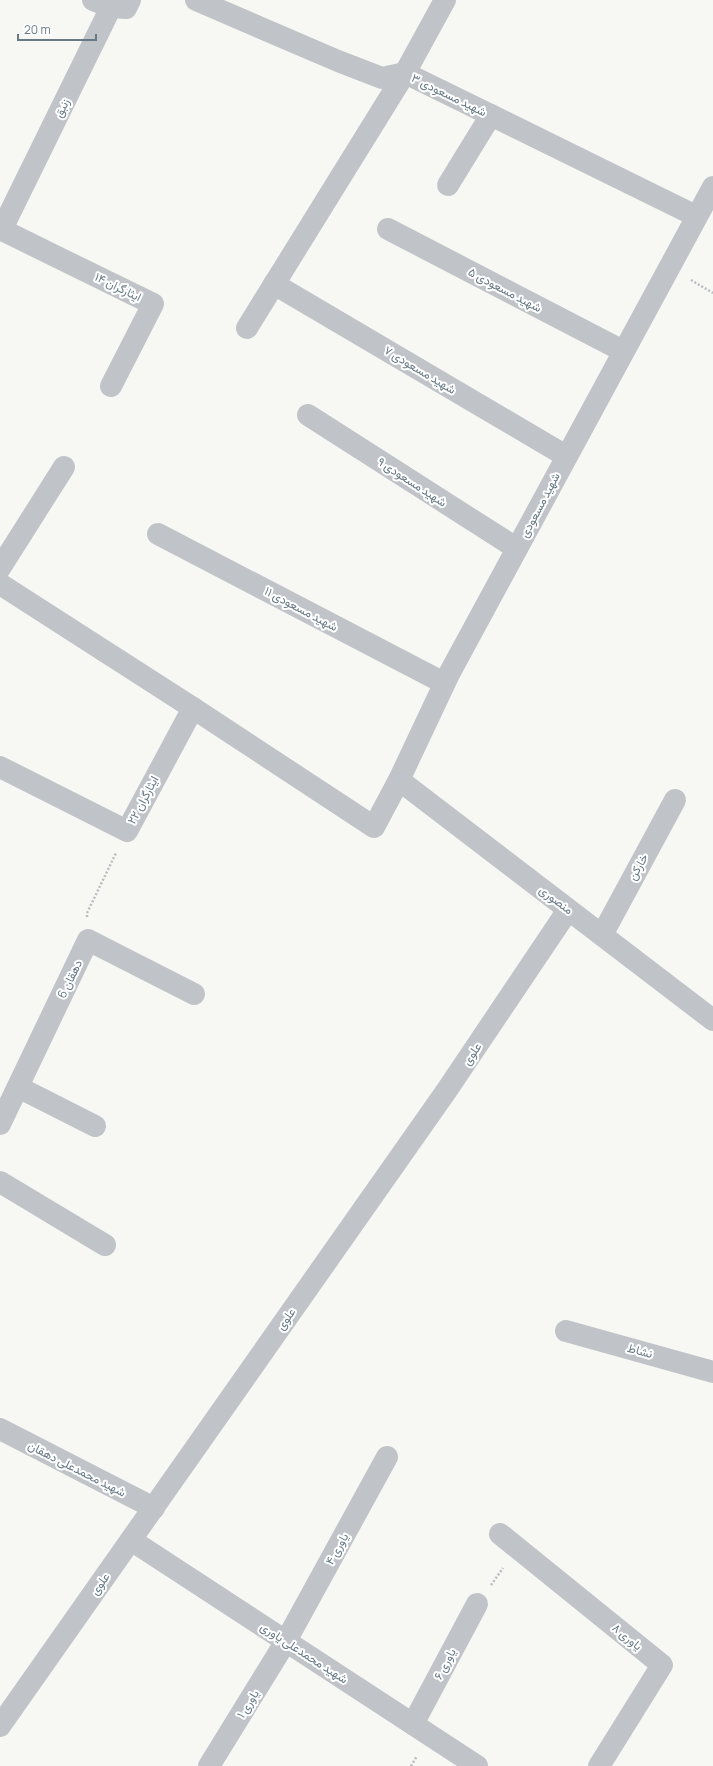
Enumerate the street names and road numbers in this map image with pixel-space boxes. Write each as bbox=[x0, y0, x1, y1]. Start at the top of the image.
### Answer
street label: شهید مسعودی ۳ bbox=[409, 69, 490, 120]
street label: زنبق bbox=[50, 95, 73, 120]
street label: شهید مسعودی ۵ bbox=[465, 263, 545, 316]
street label: ایثارگران ۱۴ bbox=[92, 268, 144, 305]
street label: شهید مسعودی ۷ bbox=[381, 341, 459, 398]
street label: شهید مسعودی ۹ bbox=[374, 453, 450, 510]
street label: شهید مسعودی bbox=[515, 469, 564, 540]
street label: شهید مسعودی ۱۱ bbox=[262, 582, 341, 635]
street label: ایثارگران ۲۲ bbox=[123, 773, 162, 827]
street label: خارکن bbox=[623, 850, 652, 883]
street label: منصوری bbox=[536, 881, 577, 918]
street label: دهقان 6 bbox=[53, 956, 86, 1001]
street label: علوی bbox=[458, 1039, 485, 1068]
street label: علوی bbox=[272, 1304, 299, 1333]
street label: نشاط bbox=[626, 1339, 655, 1362]
street label: شهید محمدعلی دهقان bbox=[25, 1436, 129, 1501]
street label: یاوری ۴ bbox=[321, 1530, 352, 1568]
street label: علوی bbox=[86, 1569, 113, 1598]
street label: شهید محمدعلی یاوری bbox=[257, 1618, 351, 1687]
street label: یاوری ۸ bbox=[609, 1619, 646, 1654]
street label: یاوری ۶ bbox=[429, 1645, 460, 1682]
street label: یاوری ۱ bbox=[232, 1686, 263, 1721]

